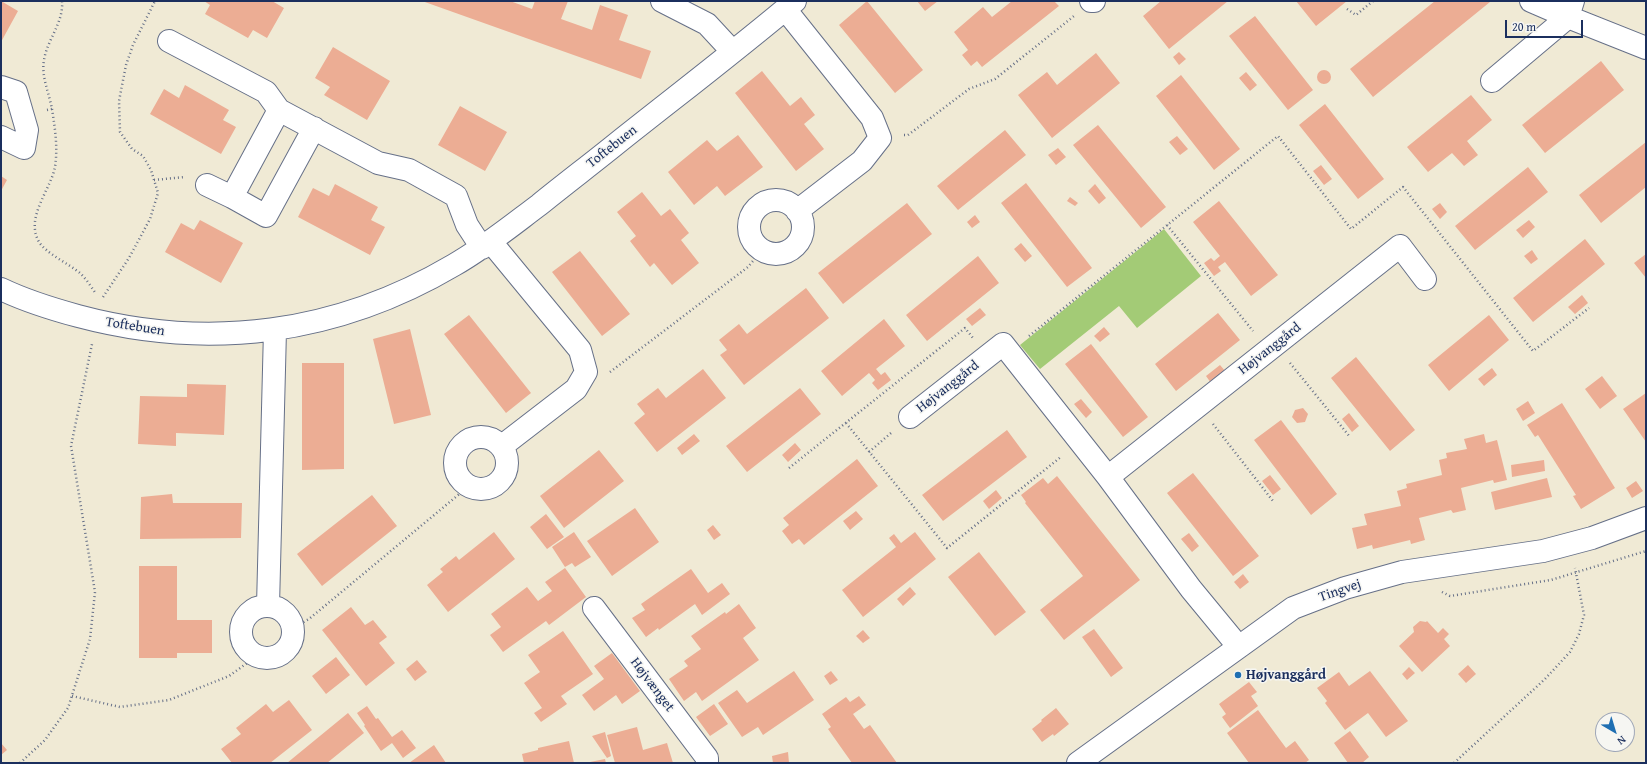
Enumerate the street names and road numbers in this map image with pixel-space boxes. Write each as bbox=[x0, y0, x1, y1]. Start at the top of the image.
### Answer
street label: Toftebuen bbox=[583, 122, 641, 172]
street label: Toftebuen bbox=[104, 314, 166, 340]
street label: Højvanggård bbox=[1235, 319, 1305, 379]
street label: Højvanggård bbox=[913, 357, 983, 417]
street label: Tingvej bbox=[1317, 576, 1363, 606]
street label: Højvænget bbox=[626, 655, 678, 715]

